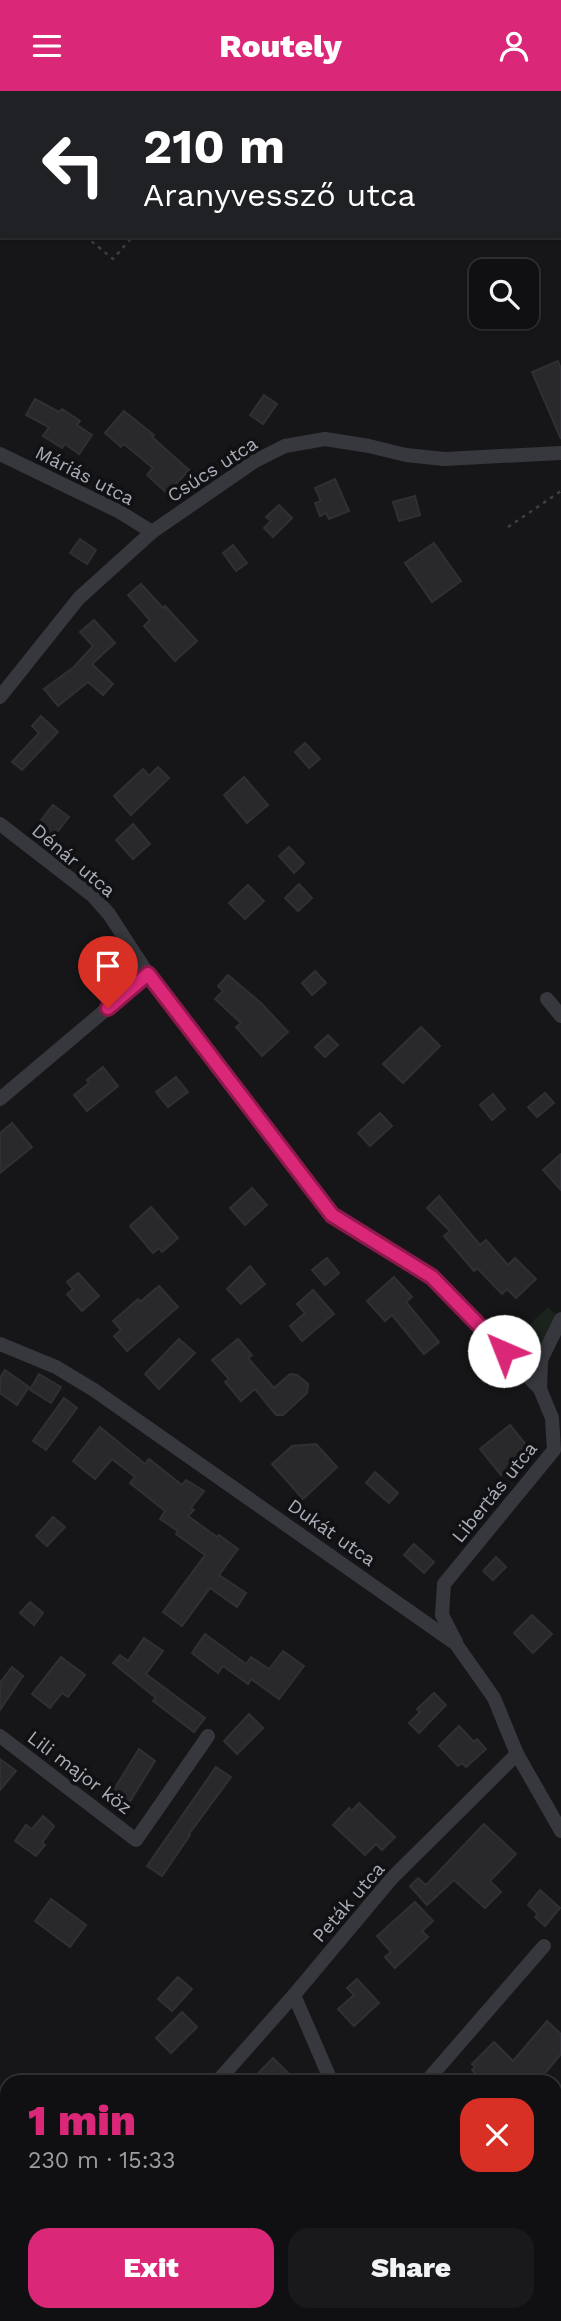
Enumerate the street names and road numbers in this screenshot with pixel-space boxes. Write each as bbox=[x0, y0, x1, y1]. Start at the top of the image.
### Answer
street label: Csúcs utca bbox=[163, 432, 262, 507]
street label: Máriás utca bbox=[31, 441, 138, 510]
street label: Dénár utca bbox=[27, 819, 120, 902]
street label: Libertás utca bbox=[447, 1437, 542, 1547]
street label: Dukát utca bbox=[283, 1494, 380, 1571]
street label: Lili major köz bbox=[23, 1726, 136, 1819]
street label: Peták utca bbox=[307, 1857, 390, 1947]

